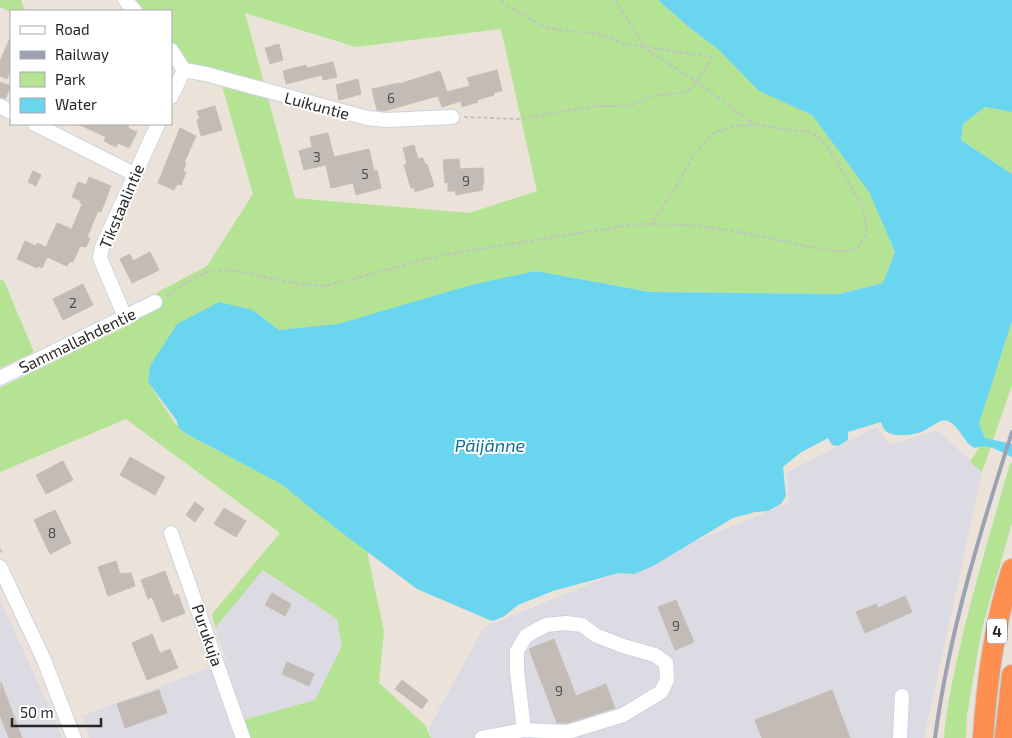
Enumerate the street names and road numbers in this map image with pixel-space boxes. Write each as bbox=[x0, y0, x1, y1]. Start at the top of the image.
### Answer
street label: Luikuntie bbox=[282, 87, 352, 123]
street label: Tikstaalintie bbox=[95, 161, 147, 251]
street label: Sammallahdentie bbox=[15, 303, 139, 377]
street label: Purukuja bbox=[188, 602, 227, 669]
road number: 4 bbox=[987, 618, 1007, 644]

